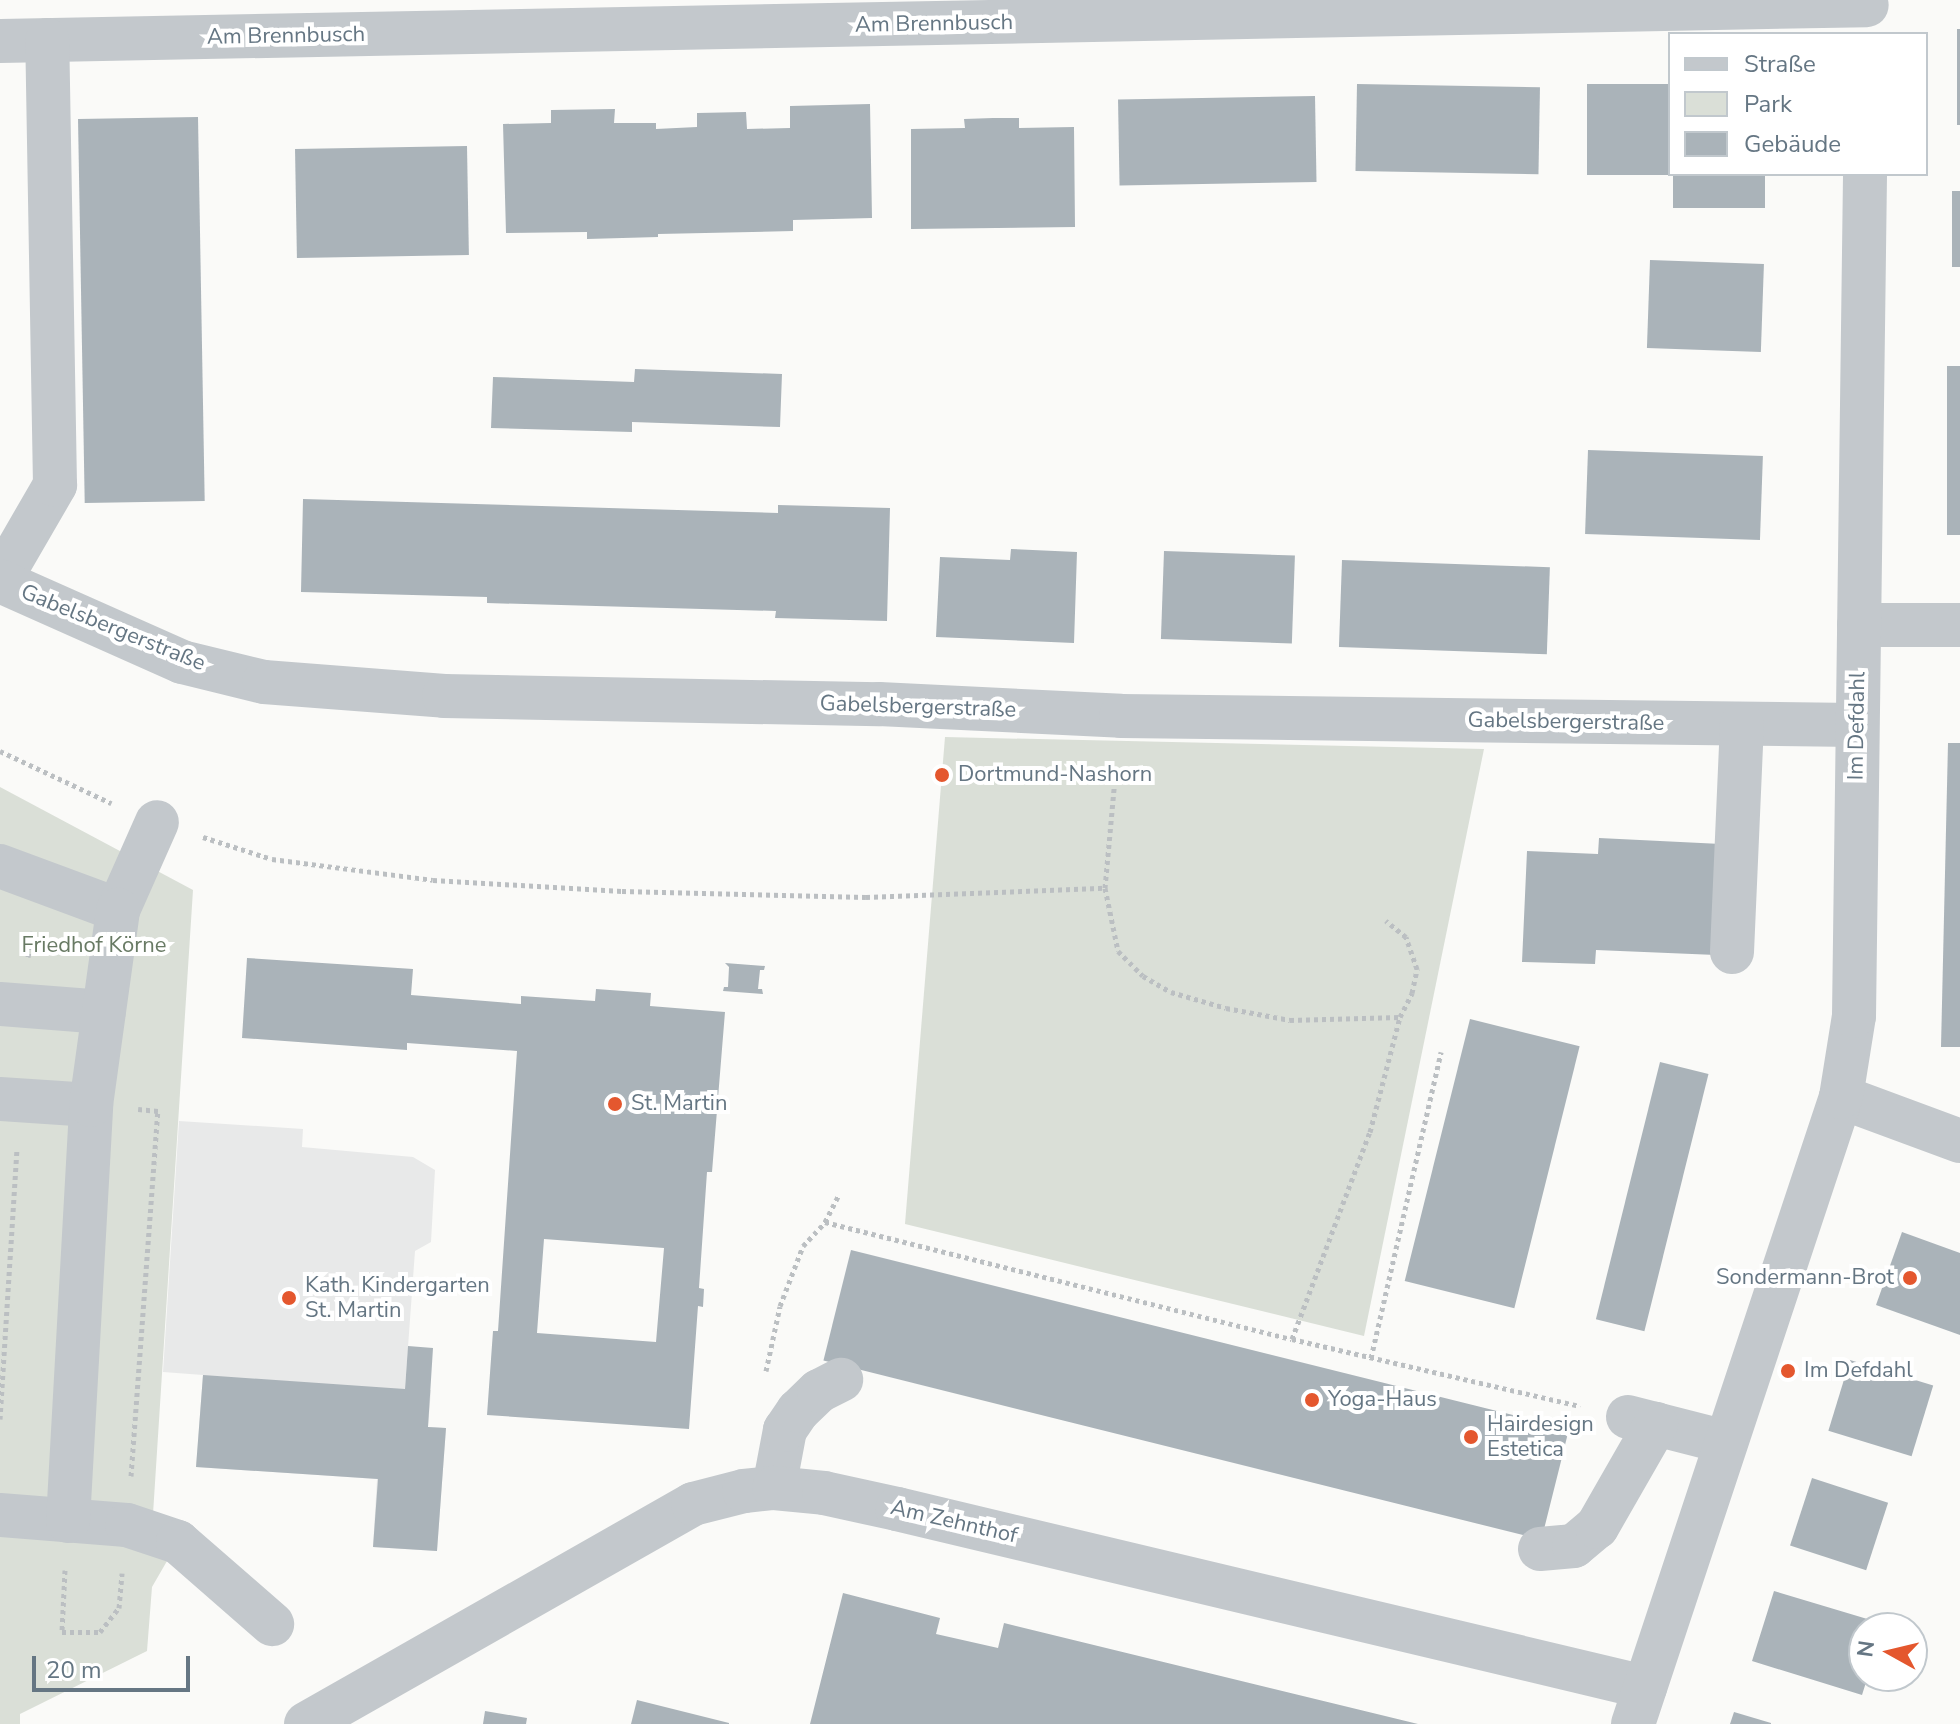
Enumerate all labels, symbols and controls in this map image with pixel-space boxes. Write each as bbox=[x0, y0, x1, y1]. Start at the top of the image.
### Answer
street label: Am Brennbusch bbox=[855, 9, 1013, 39]
street label: Am Brennbusch bbox=[207, 21, 365, 51]
legend bbox=[1668, 32, 1928, 176]
text: Straße bbox=[1744, 48, 1816, 80]
text: Park bbox=[1744, 88, 1792, 120]
text: Gebäude bbox=[1744, 128, 1841, 160]
street label: Gabelsbergerstraße bbox=[17, 579, 209, 677]
street label: Im Defdahl bbox=[1843, 671, 1871, 781]
street label: Gabelsbergerstraße bbox=[819, 690, 1017, 724]
street label: Gabelsbergerstraße bbox=[1467, 707, 1665, 737]
place label: Dortmund-Nashorn bbox=[958, 762, 1152, 788]
marker: Dortmund-Nashorn bbox=[933, 766, 951, 784]
park label: Friedhof Körne bbox=[22, 933, 166, 959]
place label: St. Martin bbox=[631, 1091, 727, 1117]
marker: St. Martin bbox=[606, 1095, 624, 1113]
place label: Sondermann-Brot bbox=[1716, 1265, 1894, 1291]
marker: Sondermann-Brot bbox=[1901, 1269, 1919, 1287]
place label: Kath. Kindergarten St. Martin bbox=[305, 1272, 490, 1324]
marker: Kath. Kindergarten St. Martin bbox=[280, 1289, 298, 1307]
place label: Im Defdahl bbox=[1804, 1358, 1913, 1384]
marker: Im Defdahl bbox=[1779, 1362, 1797, 1380]
place label: Yoga-Haus bbox=[1328, 1387, 1437, 1413]
marker: Yoga-Haus bbox=[1303, 1391, 1321, 1409]
place label: Hairdesign Estetica bbox=[1487, 1411, 1594, 1462]
marker: Hairdesign Estetica bbox=[1462, 1428, 1480, 1446]
street label: Am Zehnthof bbox=[888, 1495, 1020, 1549]
north arrow bbox=[1848, 1612, 1928, 1692]
text: N bbox=[1850, 1639, 1882, 1659]
scale bar bbox=[36, 1640, 194, 1690]
text: 20 m bbox=[46, 1654, 102, 1686]

